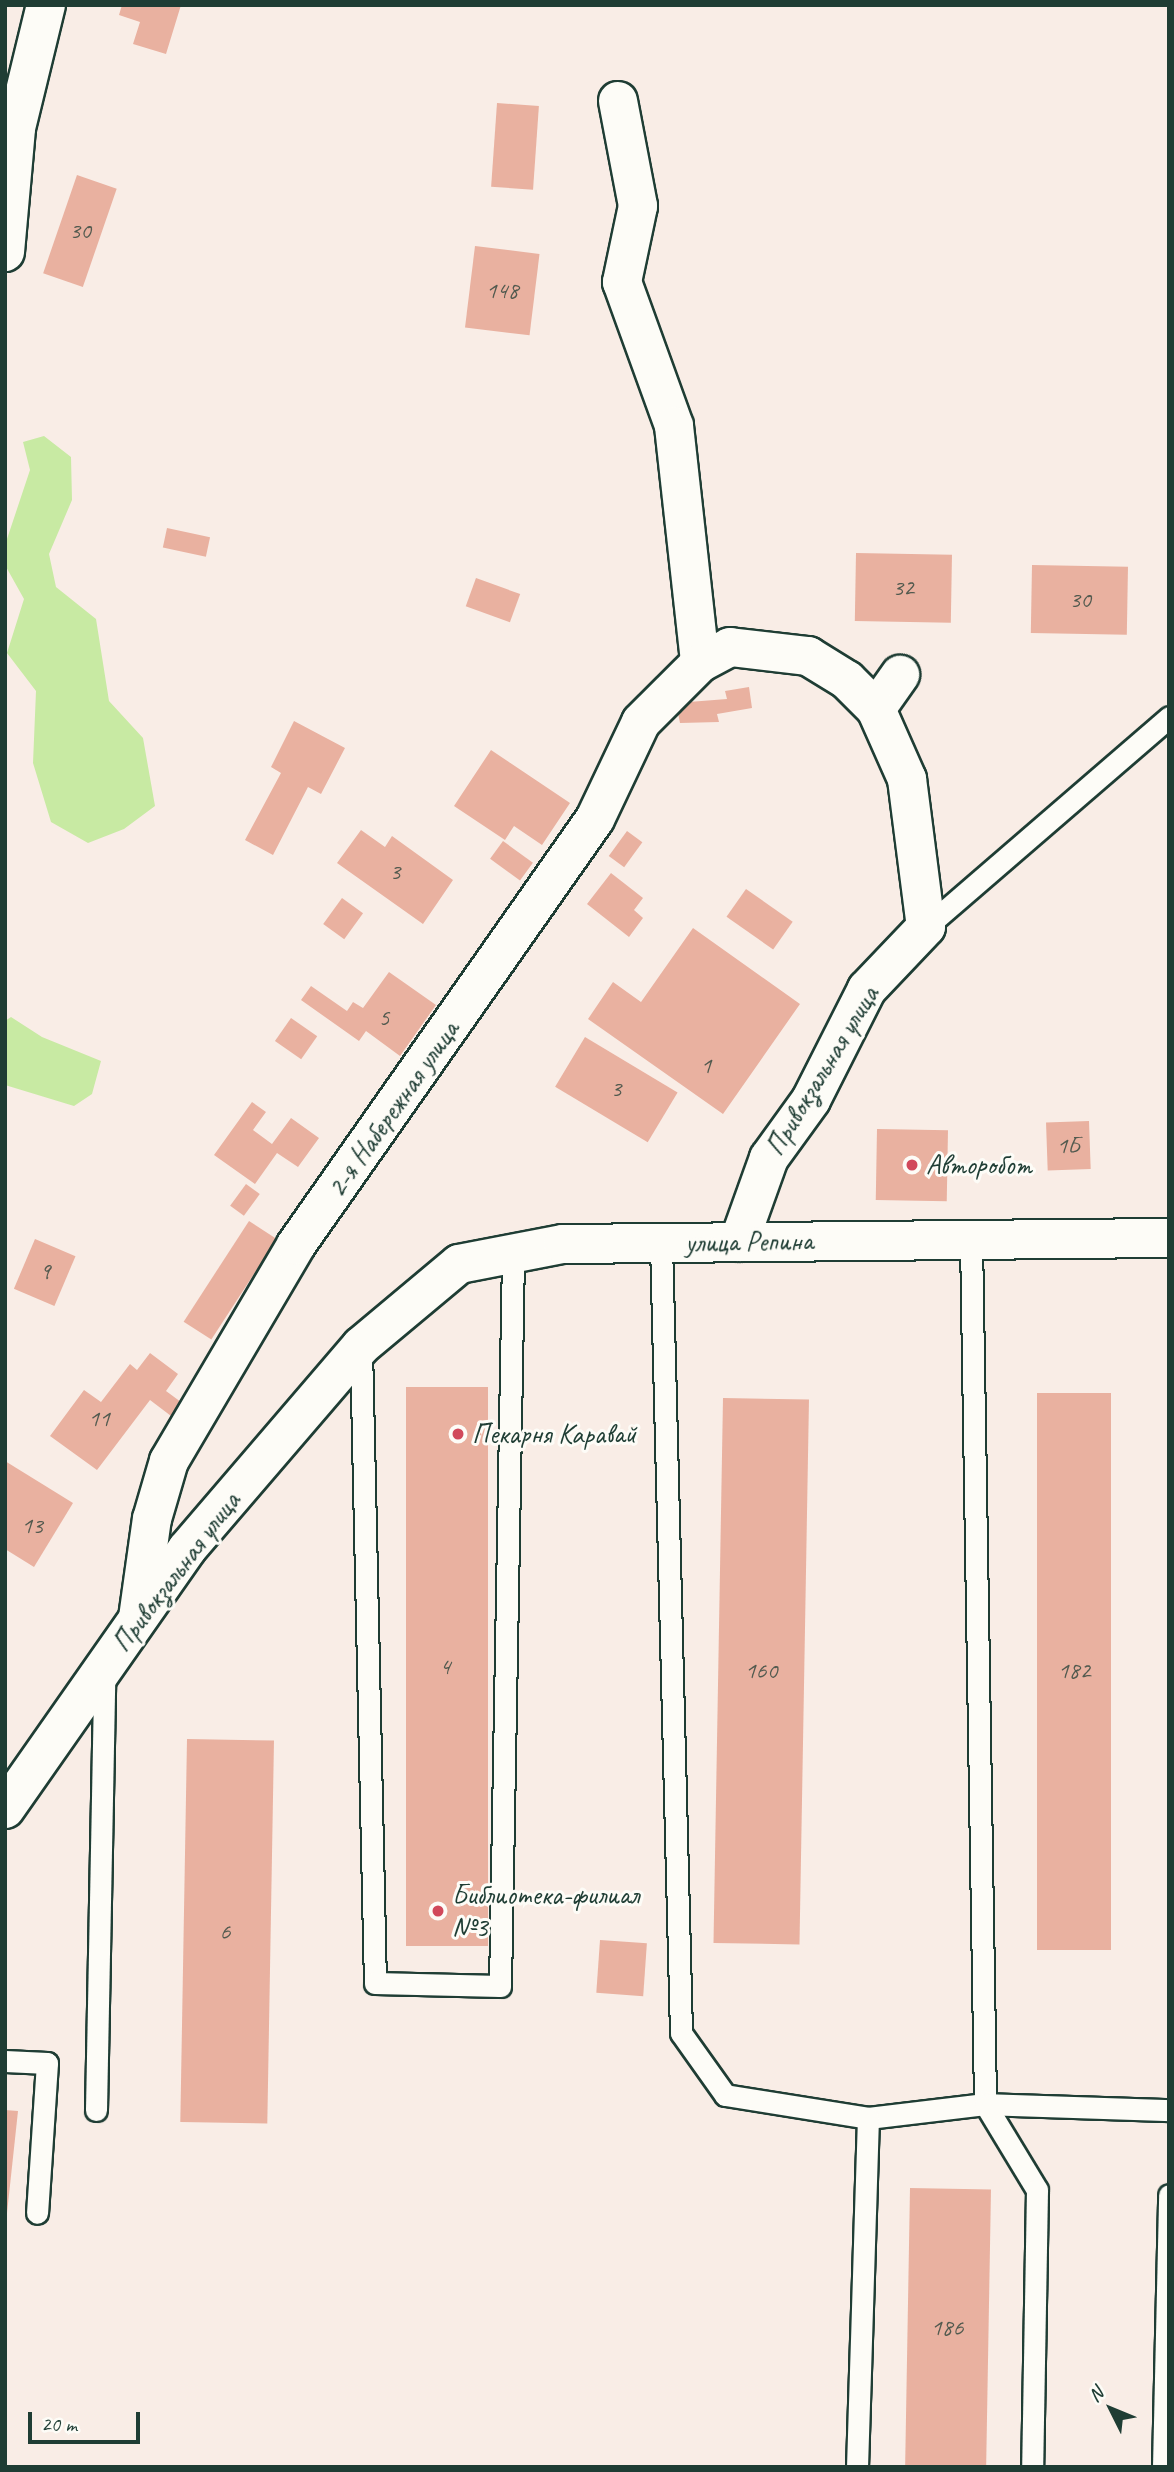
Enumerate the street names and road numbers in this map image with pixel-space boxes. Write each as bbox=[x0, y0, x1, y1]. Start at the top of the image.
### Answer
street label: Привокзальная улица bbox=[757, 979, 887, 1163]
street label: 2-я Набережная улица bbox=[319, 1013, 467, 1205]
street label: улица Репина bbox=[685, 1224, 813, 1260]
street label: Привокзальная улица bbox=[104, 1484, 248, 1660]

